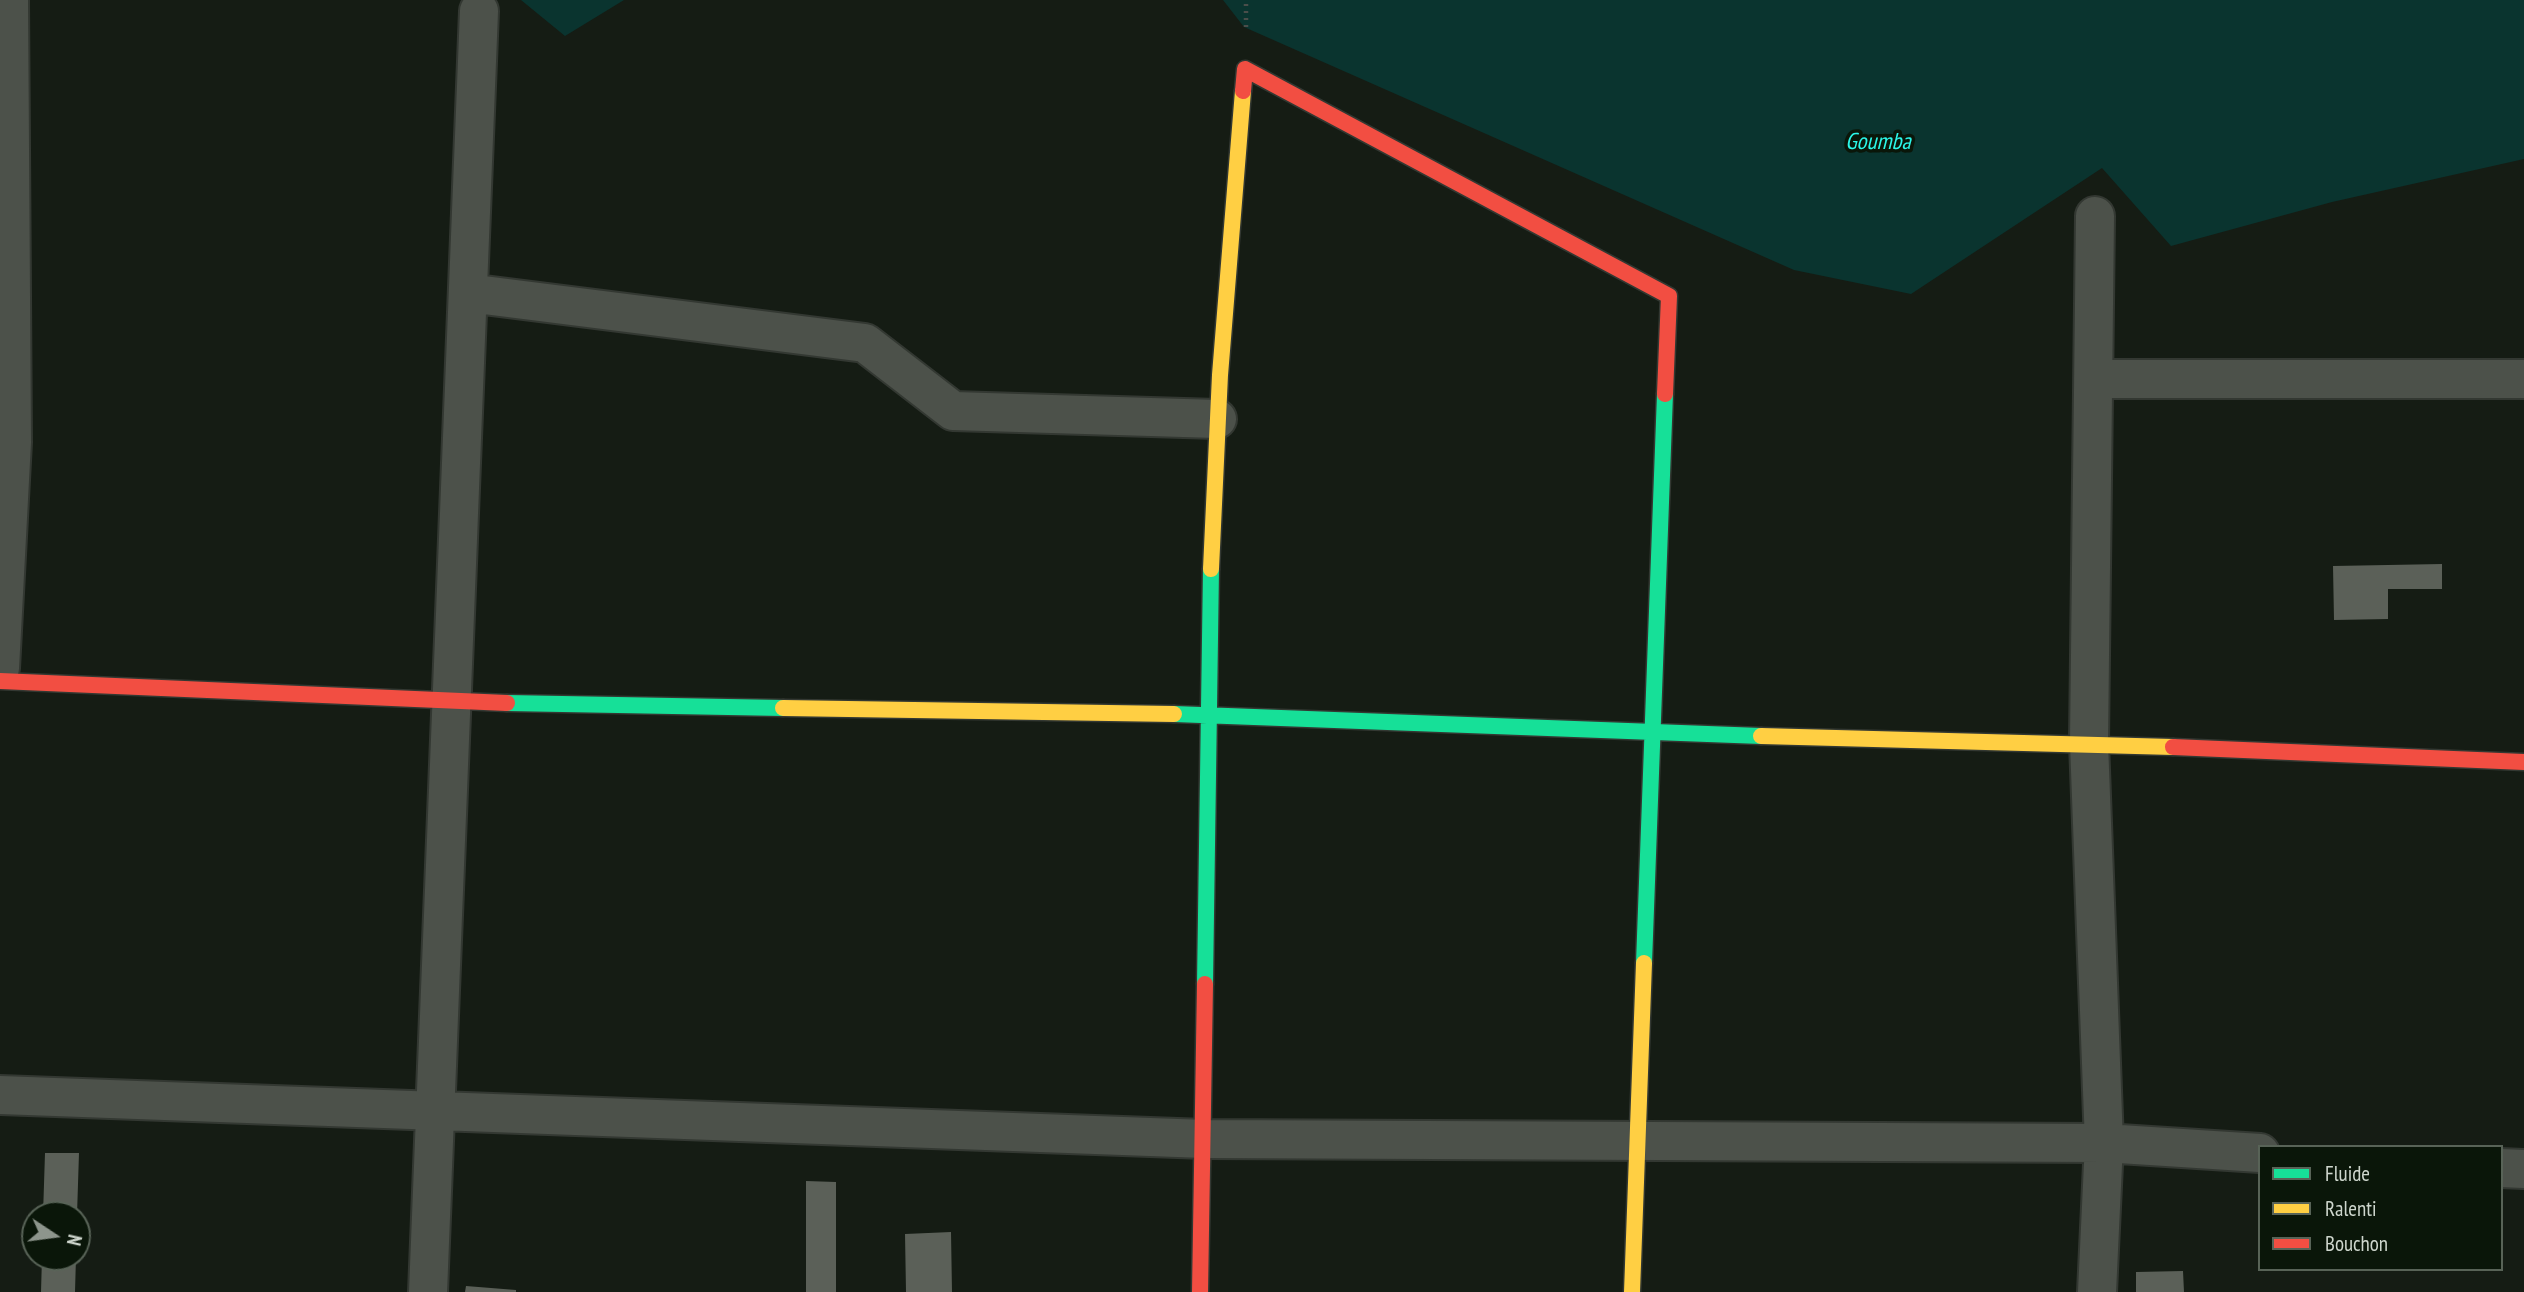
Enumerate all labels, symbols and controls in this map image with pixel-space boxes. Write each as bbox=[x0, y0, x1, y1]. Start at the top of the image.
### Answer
water label: Goumba bbox=[1845, 128, 1911, 156]
legend bbox=[2258, 1145, 2503, 1271]
text: Fluide bbox=[2325, 1160, 2370, 1187]
text: Ralenti bbox=[2325, 1195, 2377, 1222]
north arrow bbox=[21, 1201, 91, 1271]
text: Bouchon bbox=[2325, 1230, 2388, 1257]
text: N bbox=[62, 1233, 87, 1248]

